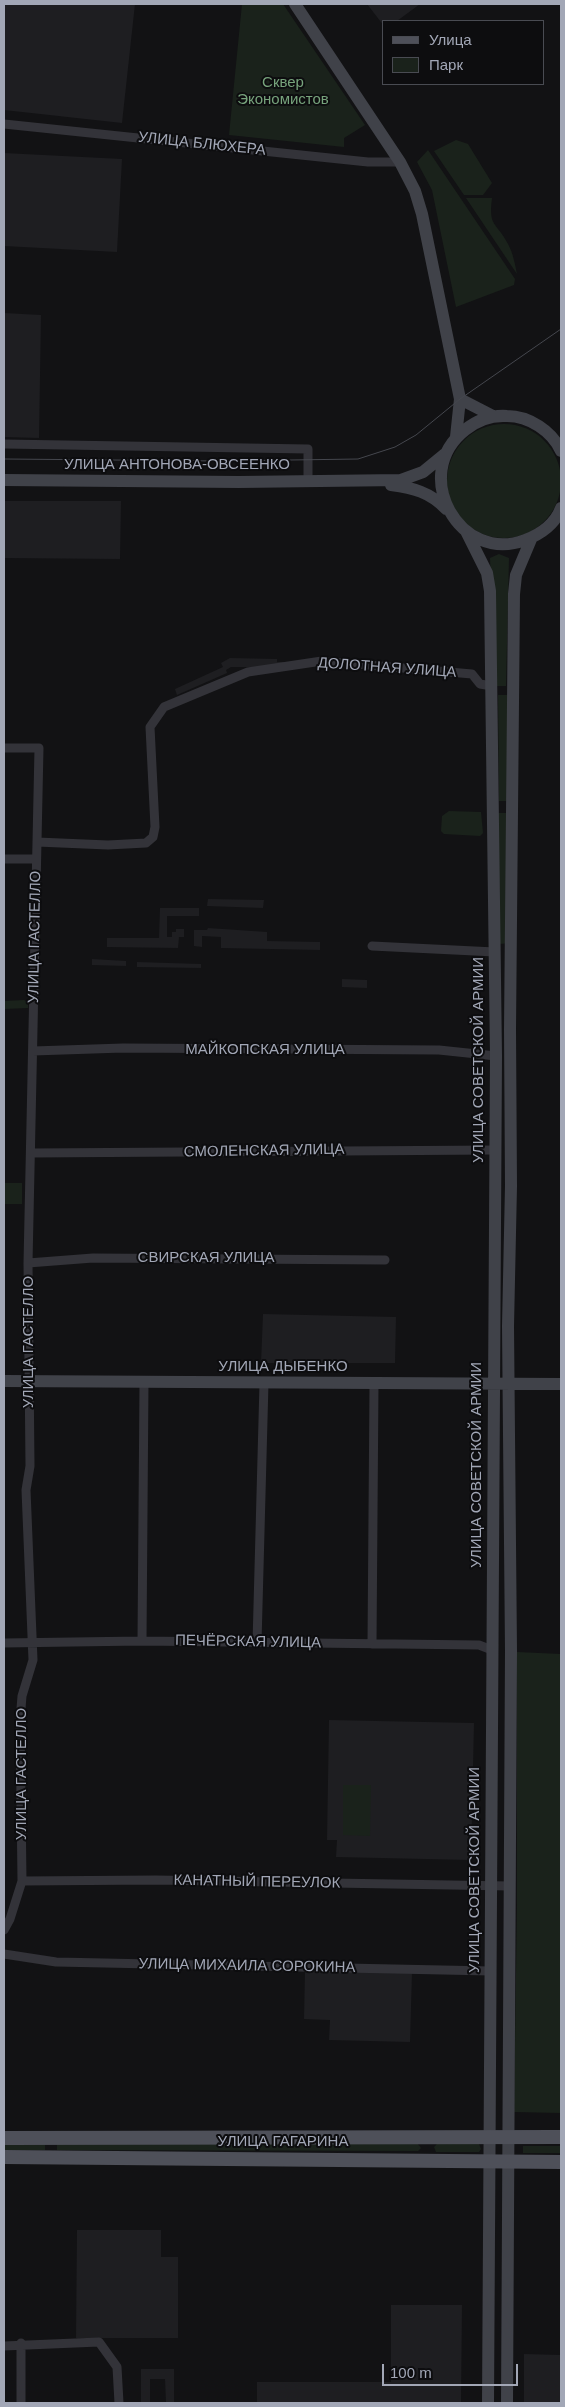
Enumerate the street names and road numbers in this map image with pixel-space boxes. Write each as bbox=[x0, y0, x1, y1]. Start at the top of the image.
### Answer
street label: УЛИЦА БЛЮХЕРА bbox=[137, 128, 267, 160]
street label: УЛИЦА АНТОНОВА-ОВСЕЕНКО bbox=[64, 456, 290, 474]
street label: ДОЛОТНАЯ УЛИЦА bbox=[317, 654, 457, 682]
street label: УЛИЦА ГАСТЕЛЛО bbox=[25, 871, 45, 1003]
street label: УЛИЦА СОВЕТСКОЙ АРМИИ bbox=[470, 957, 488, 1163]
street label: МАЙКОПСКАЯ УЛИЦА bbox=[185, 1041, 345, 1059]
street label: СМОЛЕНСКАЯ УЛИЦА bbox=[184, 1141, 344, 1161]
street label: СВИРСКАЯ УЛИЦА bbox=[138, 1249, 274, 1267]
street label: УЛИЦА ГАСТЕЛЛО bbox=[20, 1276, 38, 1408]
street label: УЛИЦА ДЫБЕНКО bbox=[218, 1358, 348, 1376]
street label: УЛИЦА СОВЕТСКОЙ АРМИИ bbox=[468, 1362, 486, 1568]
street label: ПЕЧЁРСКАЯ УЛИЦА bbox=[175, 1632, 321, 1652]
street label: УЛИЦА ГАСТЕЛЛО bbox=[13, 1708, 31, 1840]
street label: УЛИЦА СОВЕТСКОЙ АРМИИ bbox=[466, 1767, 484, 1973]
street label: КАНАТНЫЙ ПЕРЕУЛОК bbox=[174, 1872, 340, 1892]
street label: УЛИЦА МИХАИЛА СОРОКИНА bbox=[138, 1955, 356, 1977]
street label: УЛИЦА ГАГАРИНА bbox=[218, 2133, 348, 2151]

